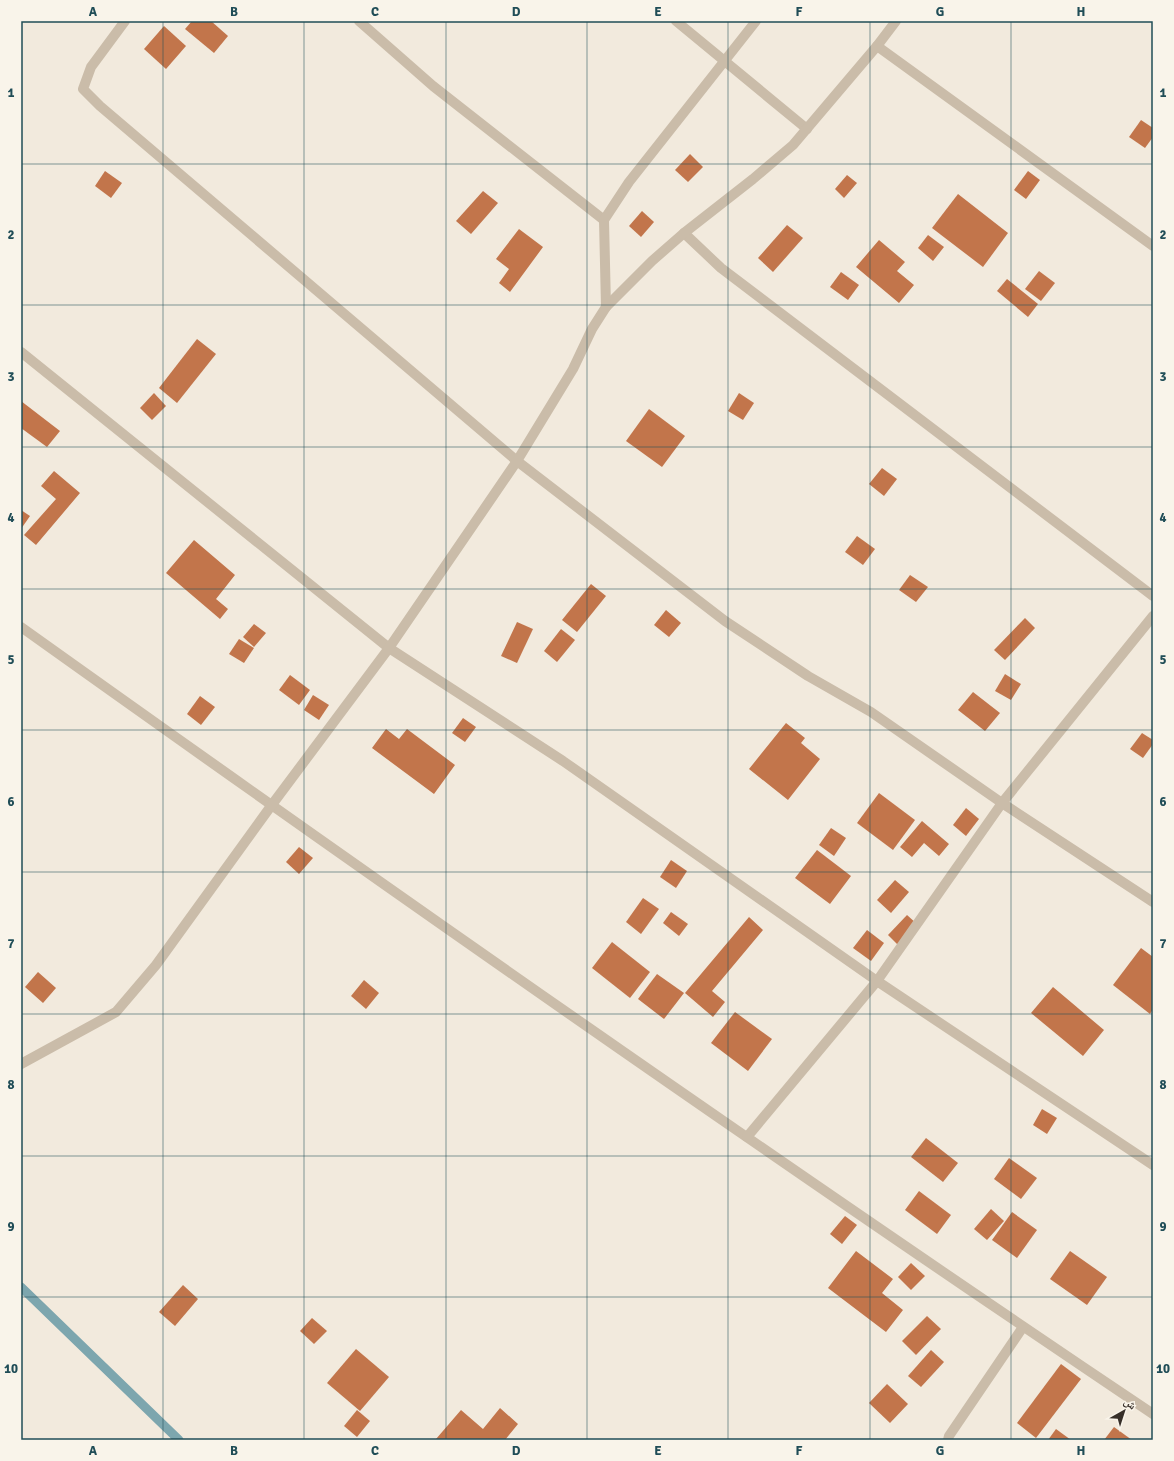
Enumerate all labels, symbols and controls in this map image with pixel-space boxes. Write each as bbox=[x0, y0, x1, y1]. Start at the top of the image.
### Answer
text: A bbox=[89, 4, 98, 20]
text: B bbox=[230, 4, 238, 20]
text: C bbox=[371, 4, 379, 20]
text: D bbox=[512, 4, 521, 20]
text: E bbox=[654, 4, 662, 20]
text: F bbox=[796, 4, 803, 20]
text: G bbox=[936, 4, 944, 20]
text: H bbox=[1077, 4, 1085, 20]
text: 1 bbox=[7, 85, 15, 101]
text: 1 bbox=[1159, 85, 1167, 101]
text: 2 bbox=[7, 227, 15, 243]
text: 2 bbox=[1159, 227, 1167, 243]
text: 3 bbox=[7, 369, 15, 385]
text: 3 bbox=[1159, 369, 1167, 385]
text: 4 bbox=[7, 510, 15, 526]
text: 4 bbox=[1159, 510, 1167, 526]
text: 5 bbox=[7, 652, 15, 668]
text: 5 bbox=[1159, 652, 1167, 668]
text: 6 bbox=[7, 794, 15, 810]
text: 6 bbox=[1159, 794, 1167, 810]
text: 7 bbox=[7, 936, 15, 952]
text: 7 bbox=[1159, 936, 1167, 952]
text: 8 bbox=[7, 1077, 15, 1093]
text: 8 bbox=[1159, 1077, 1167, 1093]
text: 9 bbox=[7, 1219, 15, 1235]
text: 9 bbox=[1159, 1219, 1167, 1235]
text: 10 bbox=[4, 1361, 18, 1377]
text: 10 bbox=[1156, 1361, 1170, 1377]
north arrow bbox=[1104, 1391, 1144, 1431]
text: ش bbox=[1121, 1395, 1139, 1413]
text: A bbox=[89, 1443, 98, 1459]
text: B bbox=[230, 1443, 238, 1459]
text: C bbox=[371, 1443, 379, 1459]
text: D bbox=[512, 1443, 521, 1459]
text: E bbox=[654, 1443, 662, 1459]
text: F bbox=[796, 1443, 803, 1459]
text: G bbox=[936, 1443, 944, 1459]
text: H bbox=[1077, 1443, 1085, 1459]

